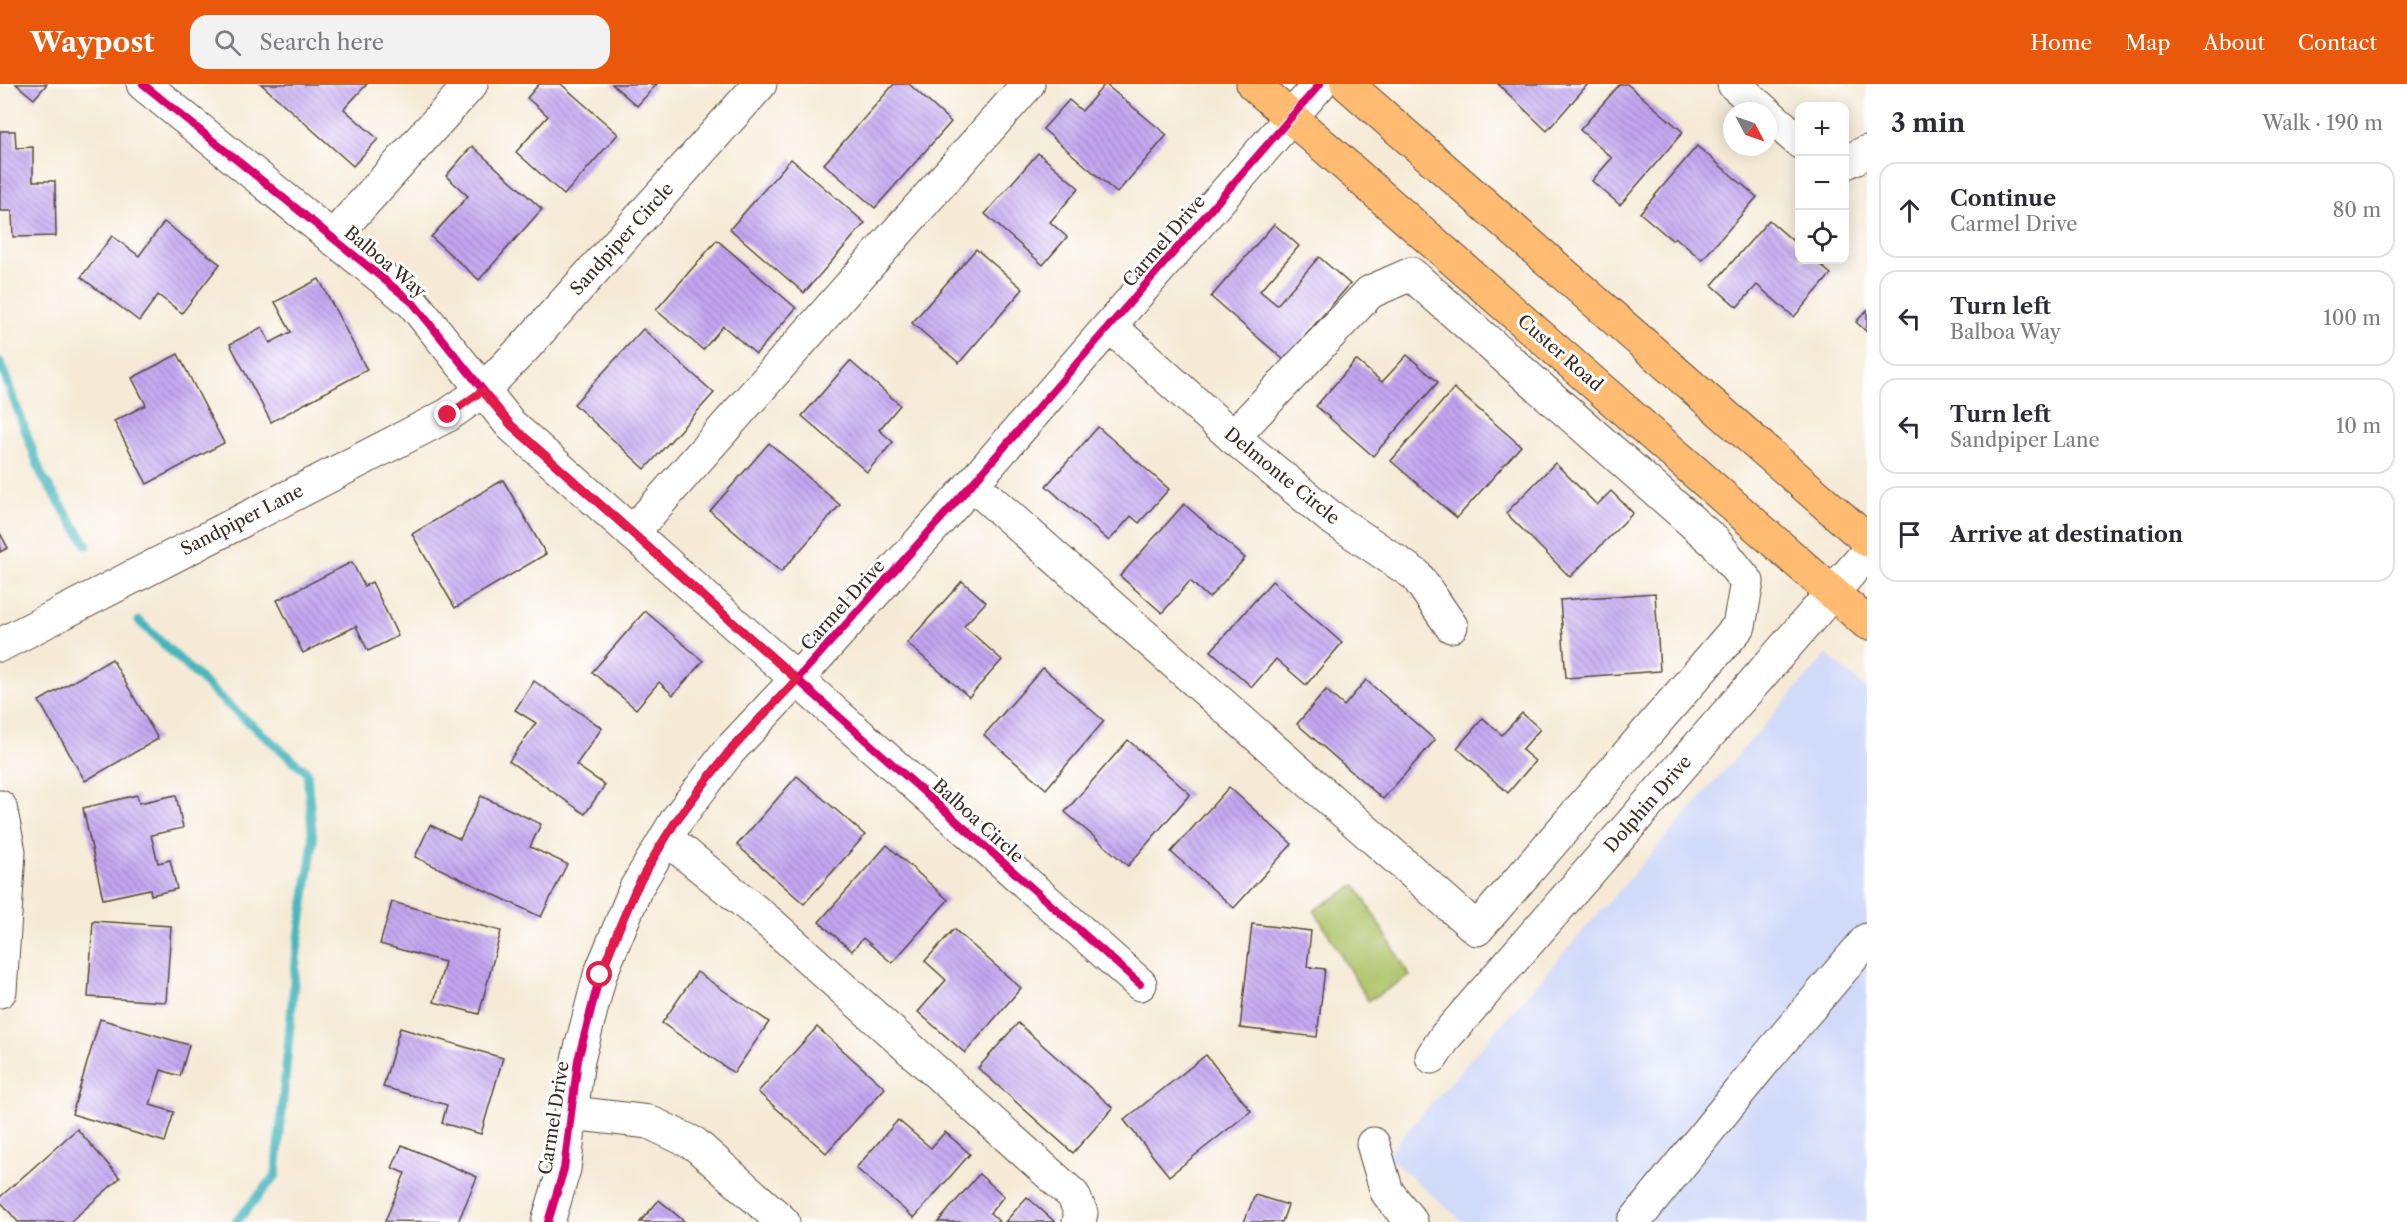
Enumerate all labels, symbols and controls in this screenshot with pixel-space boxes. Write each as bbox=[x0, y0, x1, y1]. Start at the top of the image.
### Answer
search box bbox=[190, 15, 610, 69]
text: Waypost bbox=[30, 25, 154, 59]
icon: search bbox=[211, 26, 244, 59]
text: Search here bbox=[259, 29, 384, 56]
text: Home bbox=[2031, 30, 2092, 55]
text: Map bbox=[2125, 30, 2170, 55]
text: About bbox=[2203, 30, 2265, 55]
text: Contact bbox=[2298, 30, 2377, 55]
north arrow bbox=[1723, 102, 1777, 156]
map controls bbox=[1795, 102, 1849, 264]
button: + bbox=[1795, 102, 1849, 156]
text: 3 min bbox=[1891, 107, 1965, 139]
text: Walk · 190 m bbox=[2262, 111, 2383, 135]
button: − bbox=[1795, 156, 1849, 210]
street label: Sandpiper Circle bbox=[566, 178, 678, 300]
text: Continue bbox=[1950, 185, 2056, 212]
street label: Carmel Drive bbox=[1118, 190, 1210, 292]
icon: ahead bbox=[1893, 194, 1926, 227]
text: 80 m bbox=[2333, 198, 2381, 222]
button: locate bbox=[1795, 210, 1849, 264]
text: Carmel Drive bbox=[1950, 212, 2077, 236]
street label: Balboa Way bbox=[340, 221, 431, 303]
text: Turn left bbox=[1950, 293, 2051, 320]
icon: left bbox=[1893, 302, 1926, 335]
text: 100 m bbox=[2323, 306, 2381, 330]
street label: Custer Road bbox=[1513, 310, 1607, 396]
text: Balboa Way bbox=[1950, 320, 2061, 344]
route end bbox=[434, 401, 460, 427]
text: Turn left bbox=[1950, 401, 2051, 428]
icon: left bbox=[1893, 410, 1926, 443]
text: 10 m bbox=[2336, 414, 2381, 438]
street label: Delmonte Circle bbox=[1220, 423, 1344, 529]
text: Sandpiper Lane bbox=[1950, 428, 2100, 452]
street label: Sandpiper Lane bbox=[177, 480, 307, 560]
icon: arrive bbox=[1893, 518, 1926, 551]
text: Arrive at destination bbox=[1950, 521, 2183, 548]
street label: Carmel Drive bbox=[796, 555, 890, 655]
street label: Dolphin Drive bbox=[1600, 751, 1696, 857]
street label: Balboa Circle bbox=[928, 774, 1028, 868]
route start bbox=[586, 961, 612, 987]
street label: Carmel Drive bbox=[534, 1060, 574, 1176]

